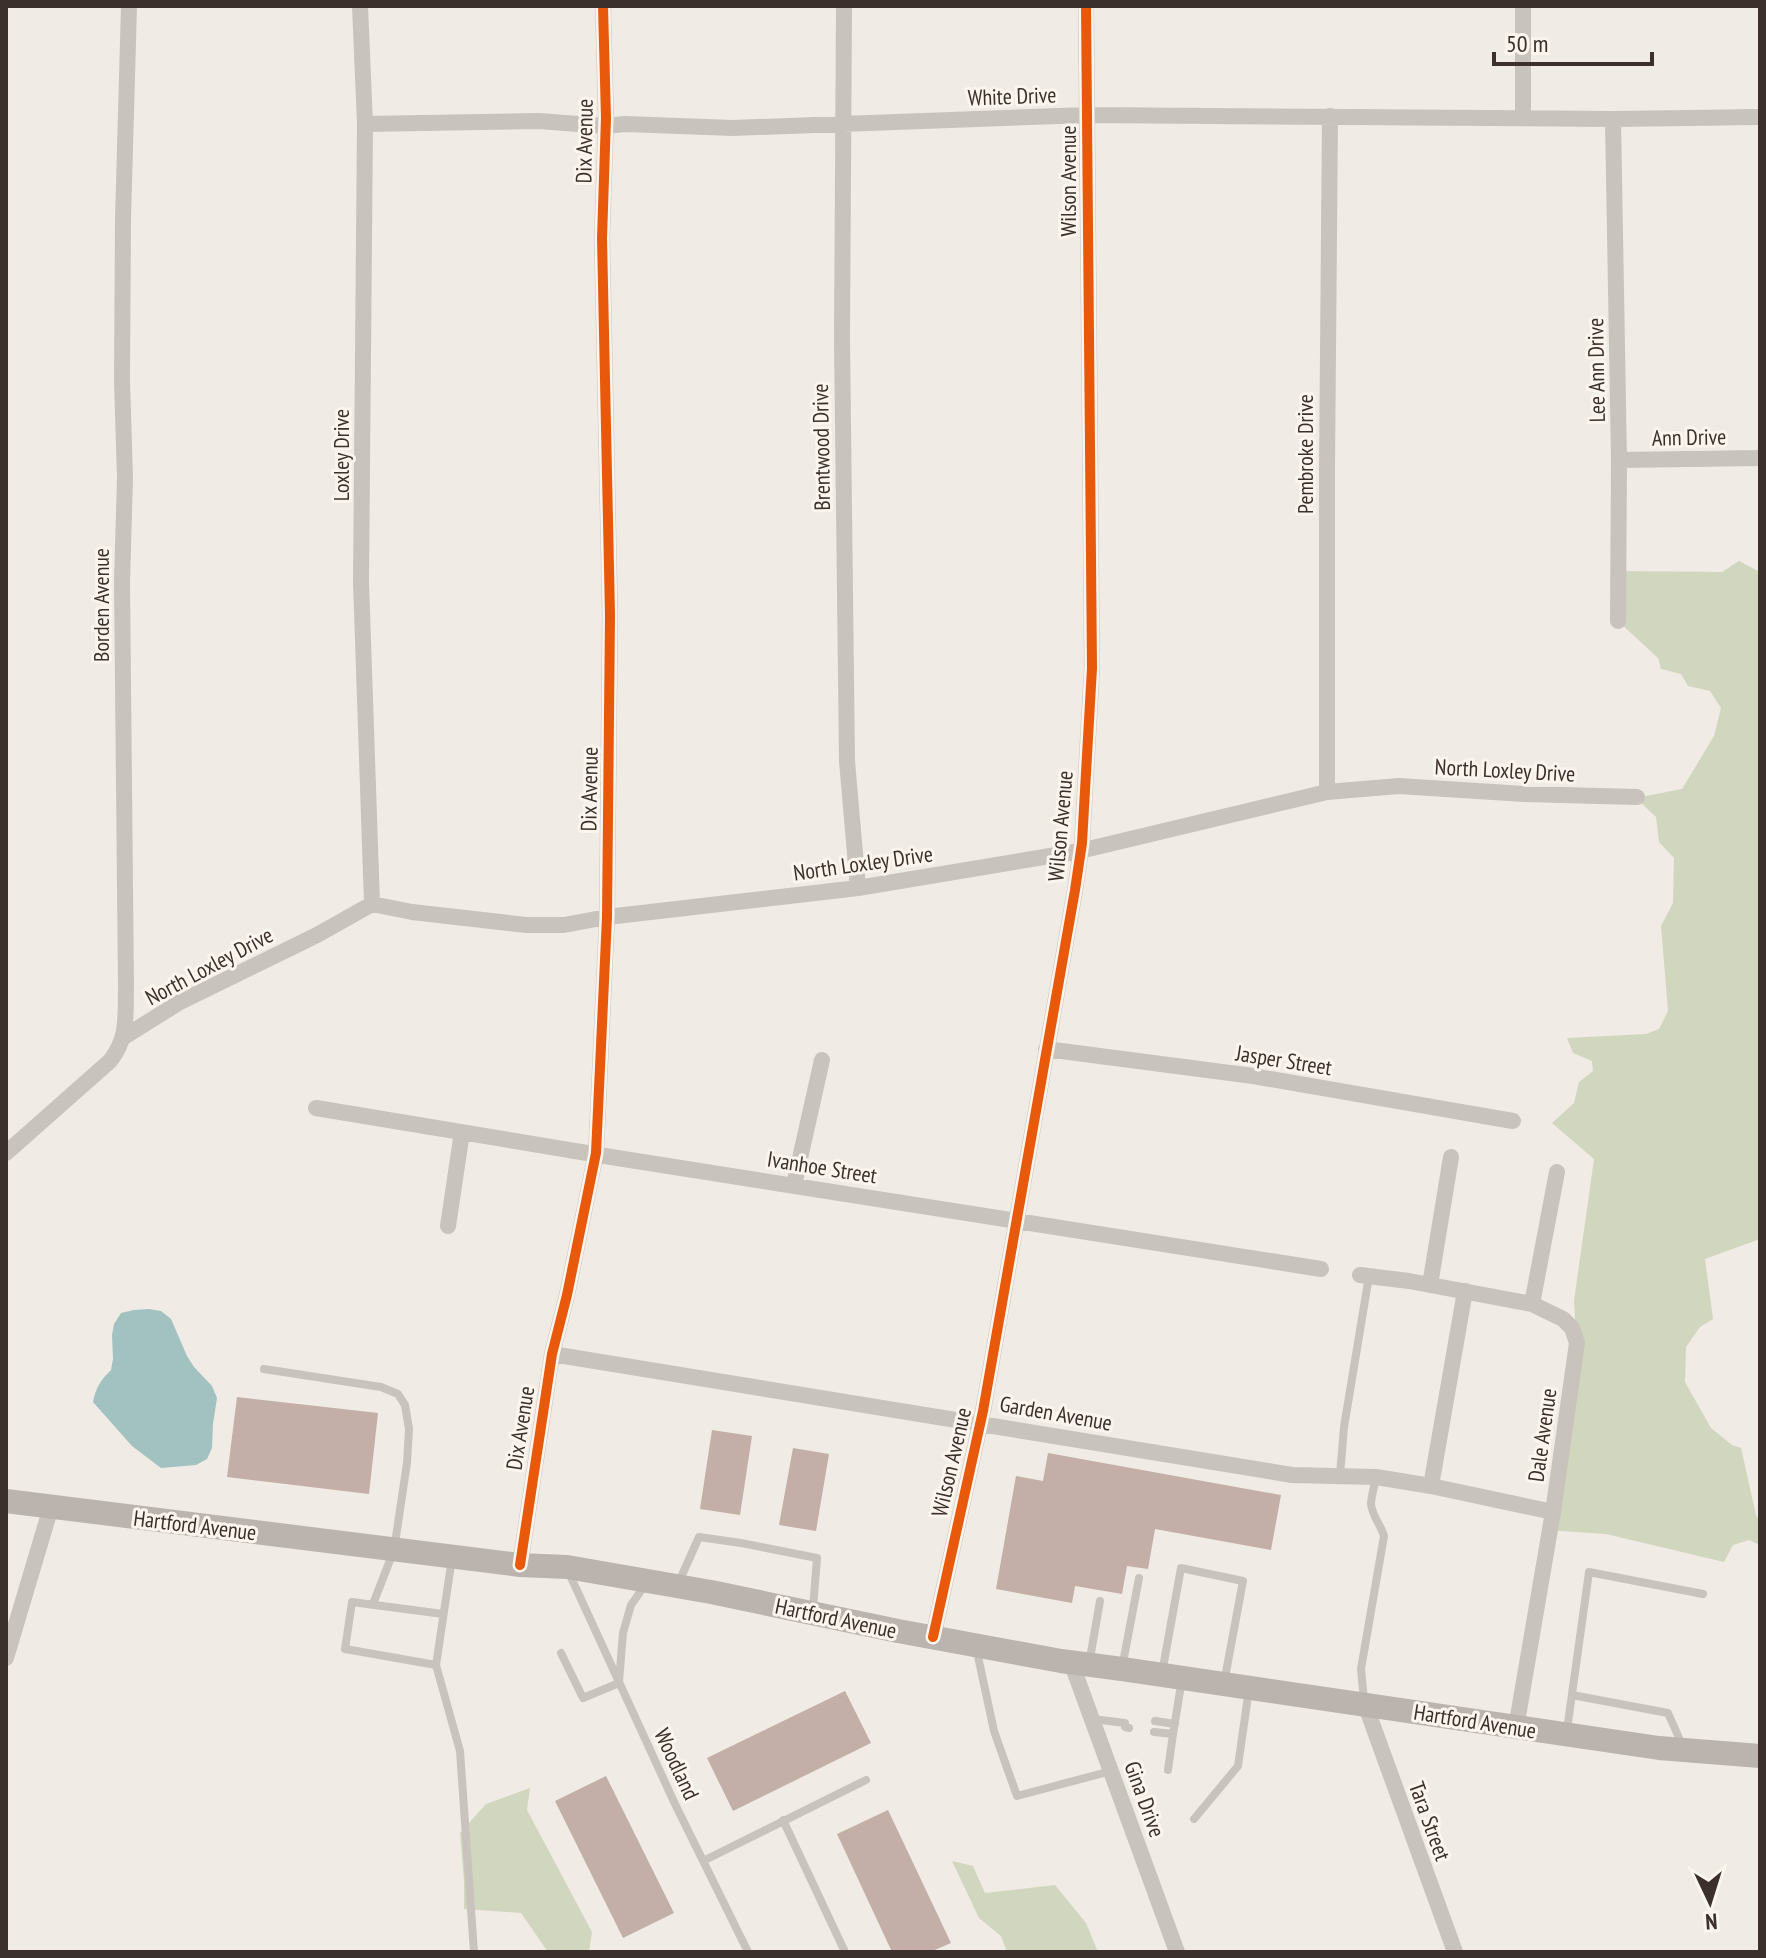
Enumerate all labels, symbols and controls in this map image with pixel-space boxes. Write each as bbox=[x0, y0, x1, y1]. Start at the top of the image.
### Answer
scale bar bbox=[1494, 16, 1652, 66]
text: 50 m bbox=[1506, 28, 1548, 59]
street label: White Drive bbox=[967, 80, 1057, 112]
street label: Dix Avenue bbox=[569, 98, 599, 184]
street label: Wilson Avenue bbox=[1054, 126, 1082, 237]
street label: Lee Ann Drive bbox=[1581, 317, 1611, 423]
street label: Brentwood Drive bbox=[806, 383, 836, 511]
street label: Pembroke Drive bbox=[1291, 394, 1319, 514]
street label: Loxley Drive bbox=[327, 409, 355, 501]
street label: Ann Drive bbox=[1652, 422, 1726, 452]
street label: Borden Avenue bbox=[87, 548, 115, 662]
street label: Dix Avenue bbox=[574, 746, 604, 832]
street label: North Loxley Drive bbox=[1434, 752, 1576, 788]
street label: Wilson Avenue bbox=[1041, 769, 1079, 883]
street label: North Loxley Drive bbox=[791, 839, 935, 887]
street label: North Loxley Drive bbox=[140, 921, 278, 1011]
street label: Jasper Street bbox=[1233, 1038, 1334, 1081]
street label: Ivanhoe Street bbox=[765, 1145, 879, 1189]
street label: Dix Avenue bbox=[500, 1384, 540, 1472]
street label: Dale Avenue bbox=[1522, 1386, 1562, 1484]
street label: Garden Avenue bbox=[998, 1389, 1114, 1437]
street label: Wilson Avenue bbox=[925, 1405, 977, 1519]
street label: Hartford Avenue bbox=[132, 1504, 258, 1546]
street label: Hartford Avenue bbox=[773, 1591, 899, 1645]
street label: Hartford Avenue bbox=[1412, 1698, 1538, 1744]
street label: Woodland bbox=[648, 1724, 706, 1804]
street label: Gina Drive bbox=[1118, 1757, 1172, 1841]
street label: Tara Street bbox=[1403, 1778, 1457, 1864]
north arrow bbox=[1670, 1862, 1750, 1942]
text: N bbox=[1704, 1908, 1718, 1936]

